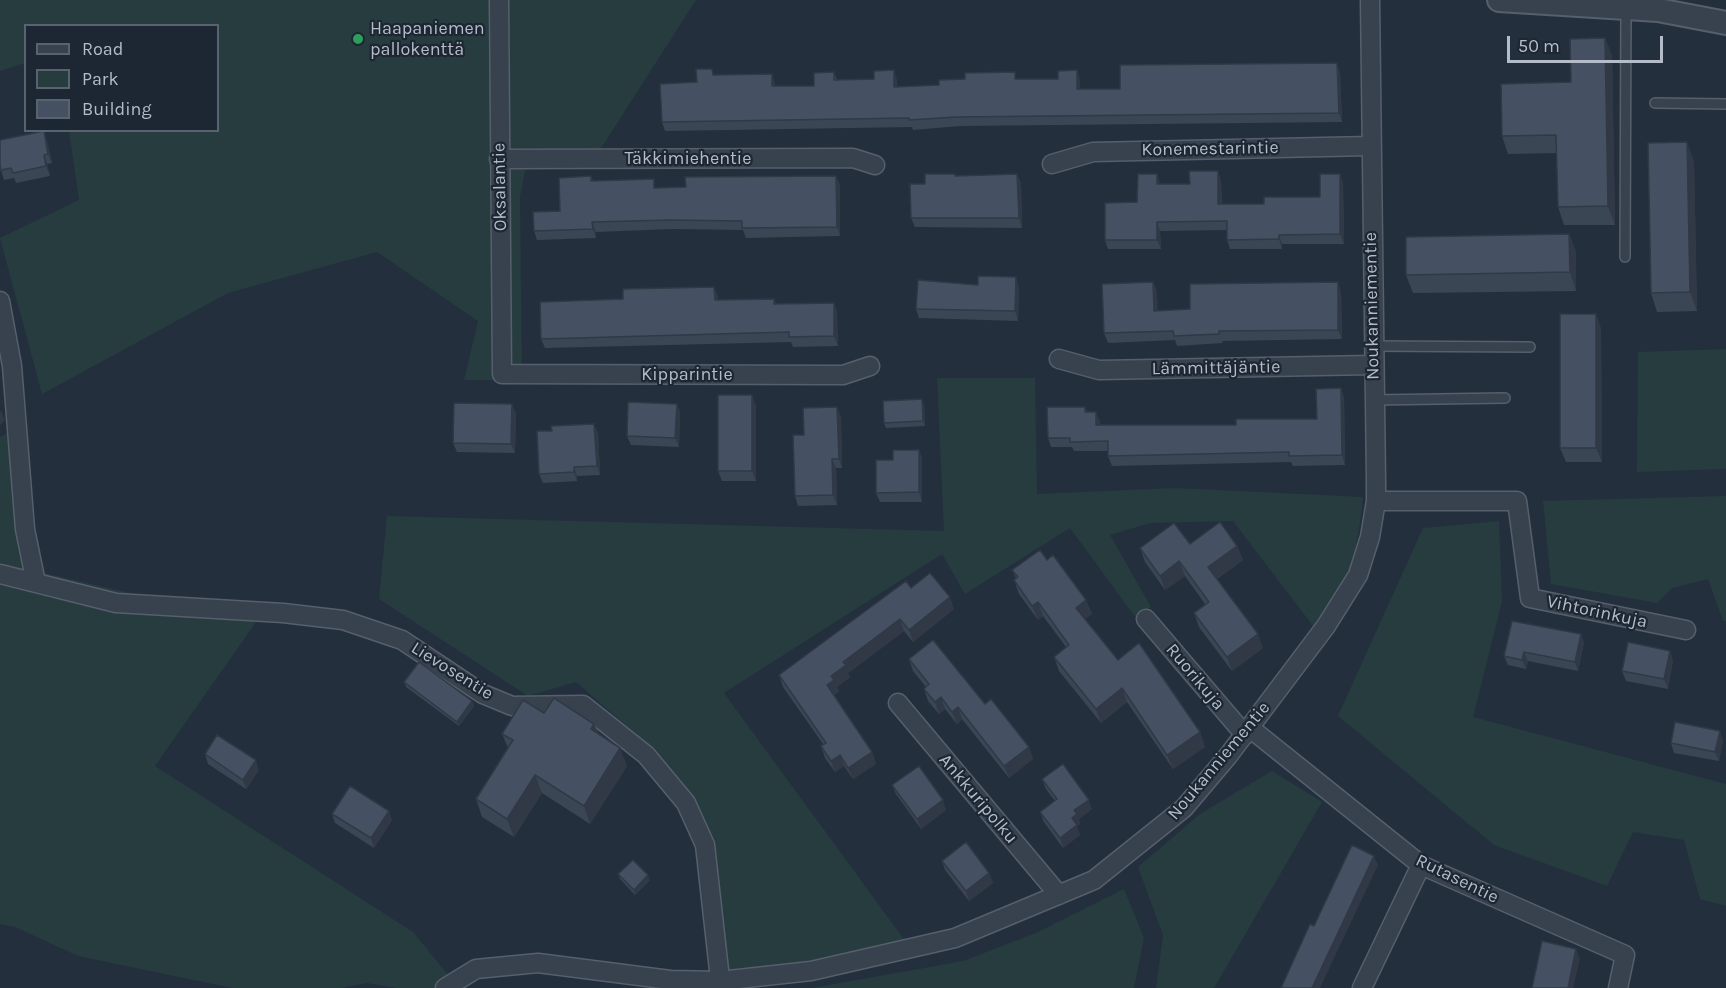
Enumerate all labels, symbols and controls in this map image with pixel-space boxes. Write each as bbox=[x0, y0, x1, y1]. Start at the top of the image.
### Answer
place label: Haapaniemen pallokenttä bbox=[370, 18, 485, 60]
legend bbox=[24, 24, 219, 132]
scale bar bbox=[1510, 24, 1666, 62]
marker: Haapaniemen pallokenttä bbox=[351, 32, 365, 46]
text: 50 m bbox=[1518, 35, 1560, 57]
text: Road bbox=[82, 38, 123, 60]
text: Park bbox=[82, 68, 119, 90]
text: Building bbox=[82, 98, 152, 120]
street label: Konemestarintie bbox=[1141, 137, 1279, 161]
street label: Oksalantie bbox=[488, 143, 512, 231]
street label: Täkkimiehentie bbox=[625, 148, 751, 170]
street label: Noukanniementie bbox=[1360, 232, 1384, 380]
street label: Lämmittäjäntie bbox=[1152, 356, 1280, 380]
street label: Kipparintie bbox=[641, 364, 733, 386]
street label: Vihtorinkuja bbox=[1545, 591, 1649, 633]
street label: Lievosentie bbox=[407, 637, 497, 705]
street label: Ruorikuja bbox=[1161, 639, 1229, 715]
street label: Noukanniementie bbox=[1163, 697, 1275, 825]
street label: Ankkuripolku bbox=[934, 750, 1022, 848]
street label: Rutasentie bbox=[1412, 850, 1502, 908]

